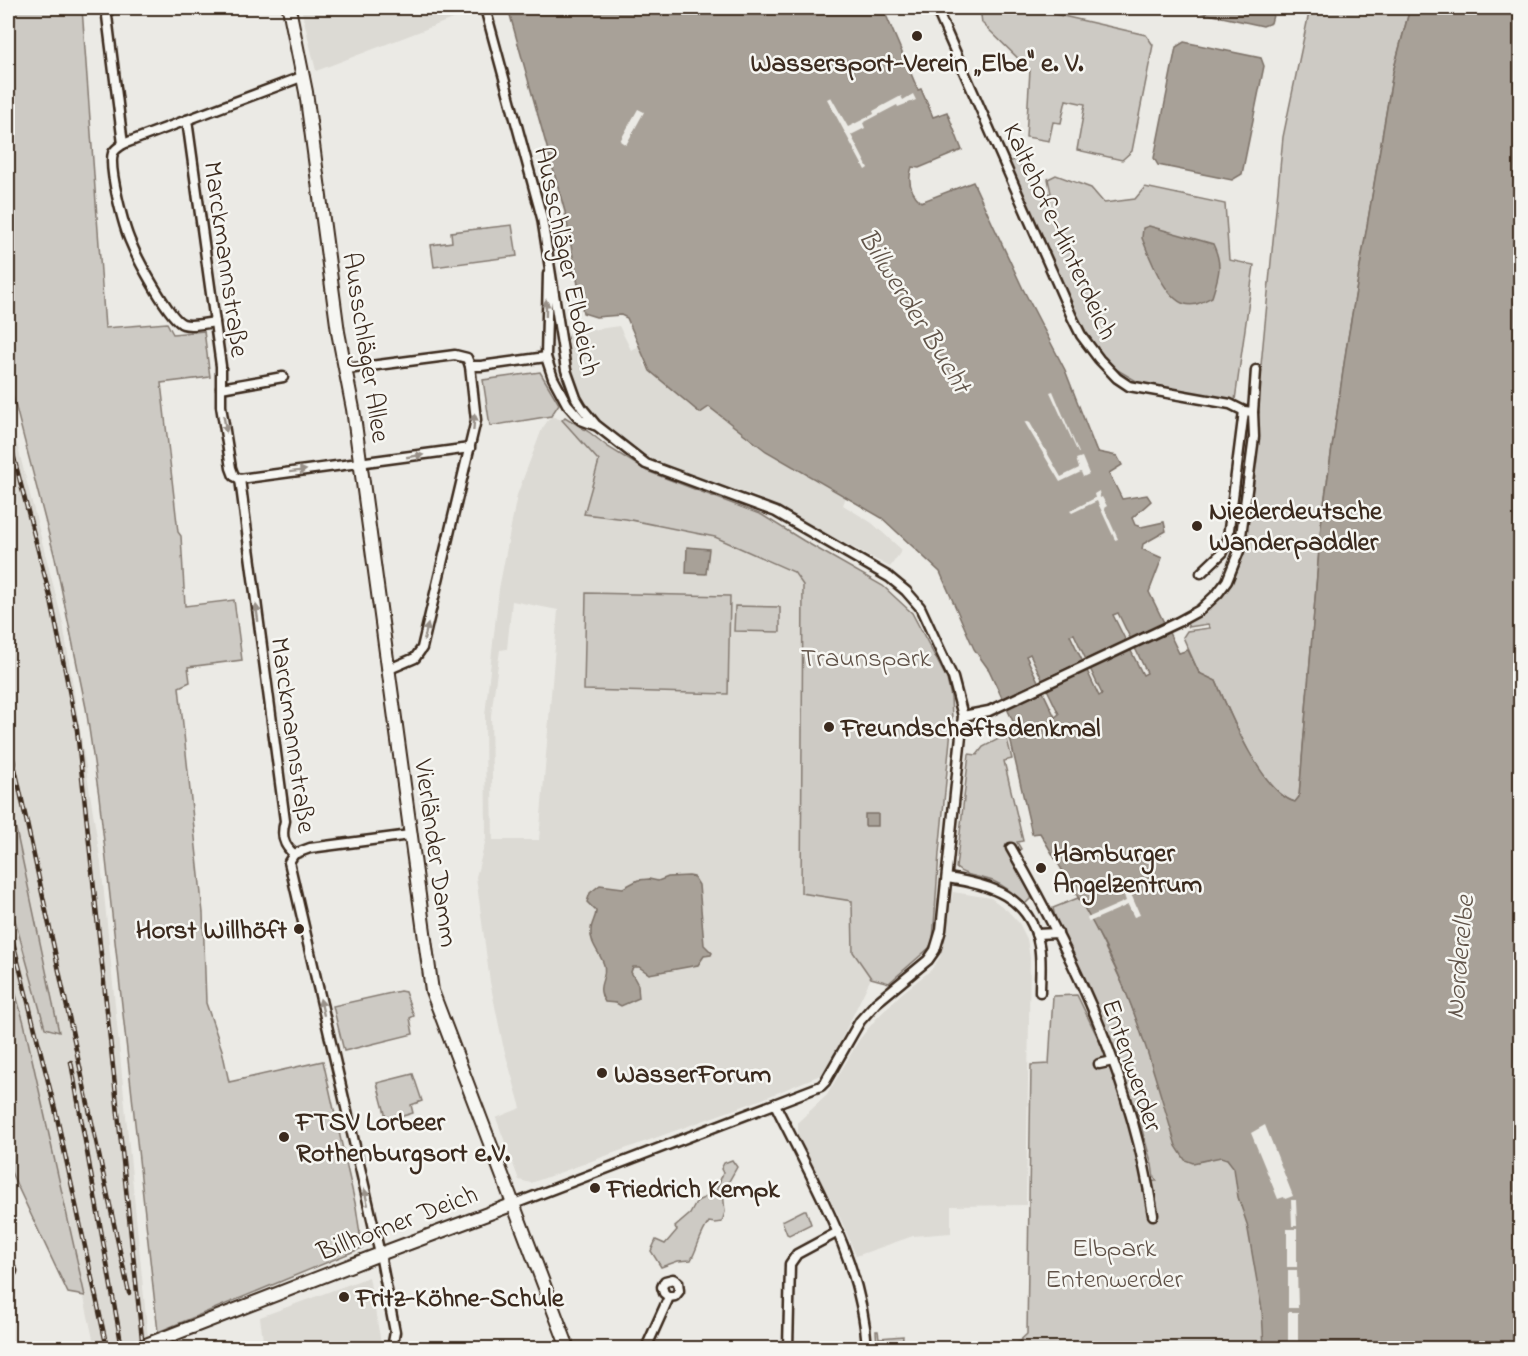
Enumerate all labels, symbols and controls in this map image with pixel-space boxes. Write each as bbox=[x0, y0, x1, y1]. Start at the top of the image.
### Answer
marker: Wassersport-Verein „Elbe" e. V. bbox=[910, 29, 924, 43]
place label: Wassersport-Verein „Elbe" e. V. bbox=[751, 45, 1084, 84]
street label: Kaltehofe-Hinterdeich bbox=[991, 117, 1126, 347]
street label: Ausschläger Elbdeich bbox=[522, 143, 609, 380]
street label: Marckmannstraße bbox=[191, 159, 258, 361]
water label: Billwerder Bucht bbox=[846, 222, 981, 404]
street label: Ausschläger Allee bbox=[330, 250, 399, 446]
one-way arrow bbox=[542, 298, 551, 317]
one-way arrow bbox=[469, 412, 479, 431]
one-way arrow bbox=[220, 415, 229, 434]
one-way arrow bbox=[405, 451, 424, 460]
one-way arrow bbox=[289, 467, 308, 476]
place label: Niederdeutsche Wanderpaddler bbox=[1209, 493, 1383, 563]
marker: Niederdeutsche Wanderpaddler bbox=[1190, 519, 1204, 533]
one-way arrow bbox=[252, 604, 262, 623]
one-way arrow bbox=[422, 623, 432, 641]
street label: Marckmannstraße bbox=[258, 635, 325, 837]
park label: Traunspark bbox=[801, 640, 931, 679]
place label: Freundschaftsdenkmal bbox=[839, 710, 1101, 749]
marker: Freundschaftsdenkmal bbox=[822, 720, 836, 734]
street label: Vierländer Damm bbox=[402, 756, 467, 950]
place label: Hamburger Angelzentrum bbox=[1053, 835, 1202, 906]
marker: Hamburger Angelzentrum bbox=[1034, 861, 1048, 875]
water label: Norderelbe bbox=[1436, 892, 1487, 1021]
place label: Horst Willhöft bbox=[136, 912, 288, 951]
marker: Horst Willhöft bbox=[292, 922, 306, 936]
street label: Entenwerder bbox=[1090, 994, 1172, 1138]
one-way arrow bbox=[316, 998, 326, 1016]
place label: WasserForum bbox=[614, 1056, 771, 1095]
marker: WasserForum bbox=[595, 1066, 609, 1080]
place label: FTSV Lorbeer Rothenburgsort e.V. bbox=[294, 1104, 511, 1175]
marker: FTSV Lorbeer Rothenburgsort e.V. bbox=[277, 1130, 291, 1144]
place label: Friedrich Kempk bbox=[605, 1171, 781, 1210]
street label: Billhorner Deich bbox=[311, 1176, 484, 1273]
marker: Friedrich Kempk bbox=[588, 1181, 602, 1195]
one-way arrow bbox=[361, 1187, 371, 1206]
park label: Elbpark Entenwerder bbox=[1045, 1230, 1184, 1300]
place label: Fritz-Köhne-Schule bbox=[354, 1280, 565, 1319]
marker: Fritz-Köhne-Schule bbox=[337, 1290, 351, 1304]

